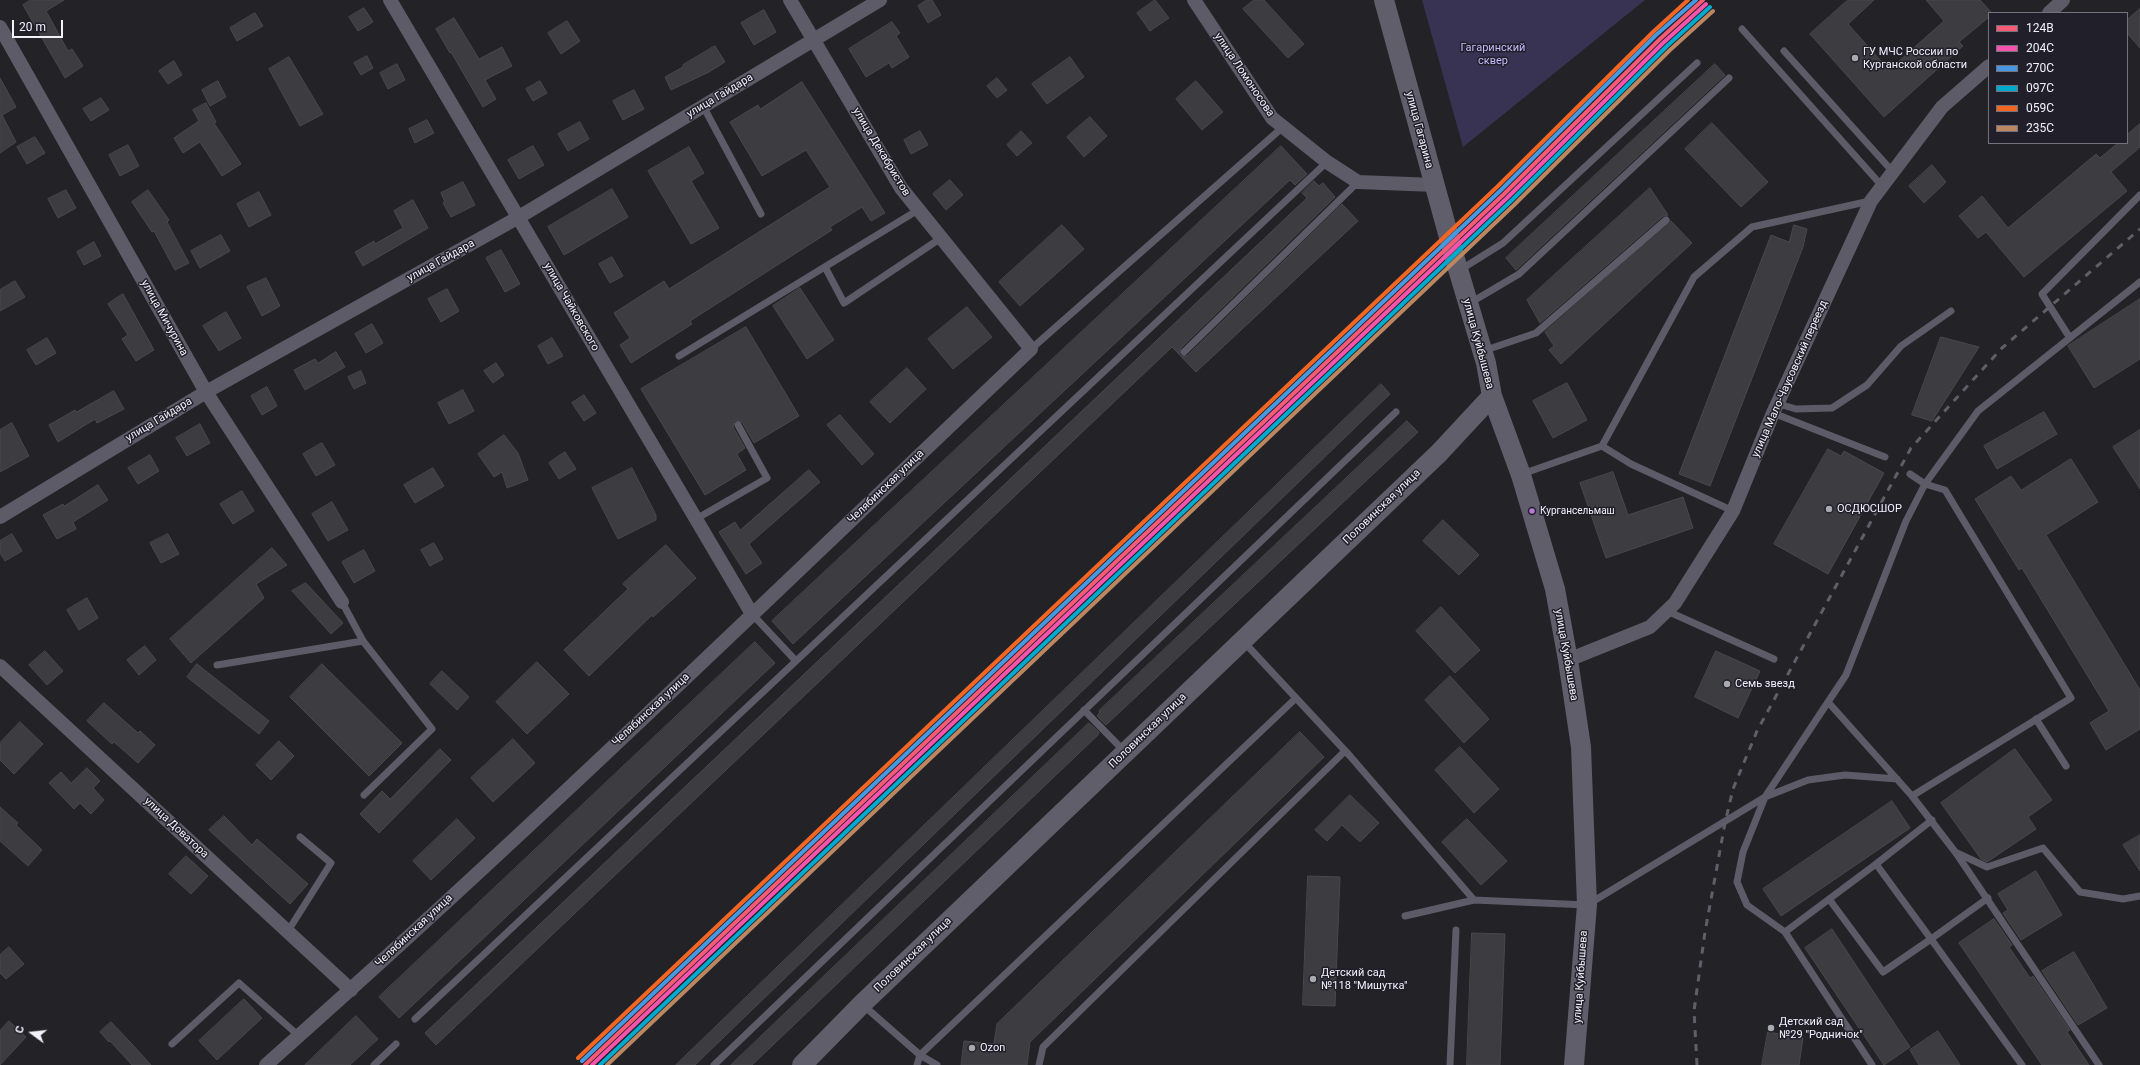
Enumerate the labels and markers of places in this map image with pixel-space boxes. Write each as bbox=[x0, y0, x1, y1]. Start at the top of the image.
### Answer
place label: ГУ МЧС России по Курганской области bbox=[1863, 45, 1967, 71]
marker: ГУ МЧС России по Курганской области bbox=[1850, 53, 1860, 63]
place label: ОСДЮСШОР bbox=[1837, 502, 1902, 516]
marker: ОСДЮСШОР bbox=[1824, 504, 1834, 514]
place label: Кургансельмаш bbox=[1540, 505, 1615, 517]
marker: Кургансельмаш bbox=[1527, 506, 1537, 516]
place label: Семь звезд bbox=[1735, 677, 1795, 691]
marker: Семь звезд bbox=[1722, 679, 1732, 689]
place label: Детский сад №118 "Мишутка" bbox=[1321, 966, 1408, 992]
marker: Детский сад №118 "Мишутка" bbox=[1308, 974, 1318, 984]
place label: Детский сад №29 "Родничок" bbox=[1779, 1015, 1863, 1041]
marker: Детский сад №29 "Родничок" bbox=[1766, 1023, 1776, 1033]
place label: Ozon bbox=[980, 1041, 1005, 1055]
marker: Ozon bbox=[967, 1043, 977, 1053]

